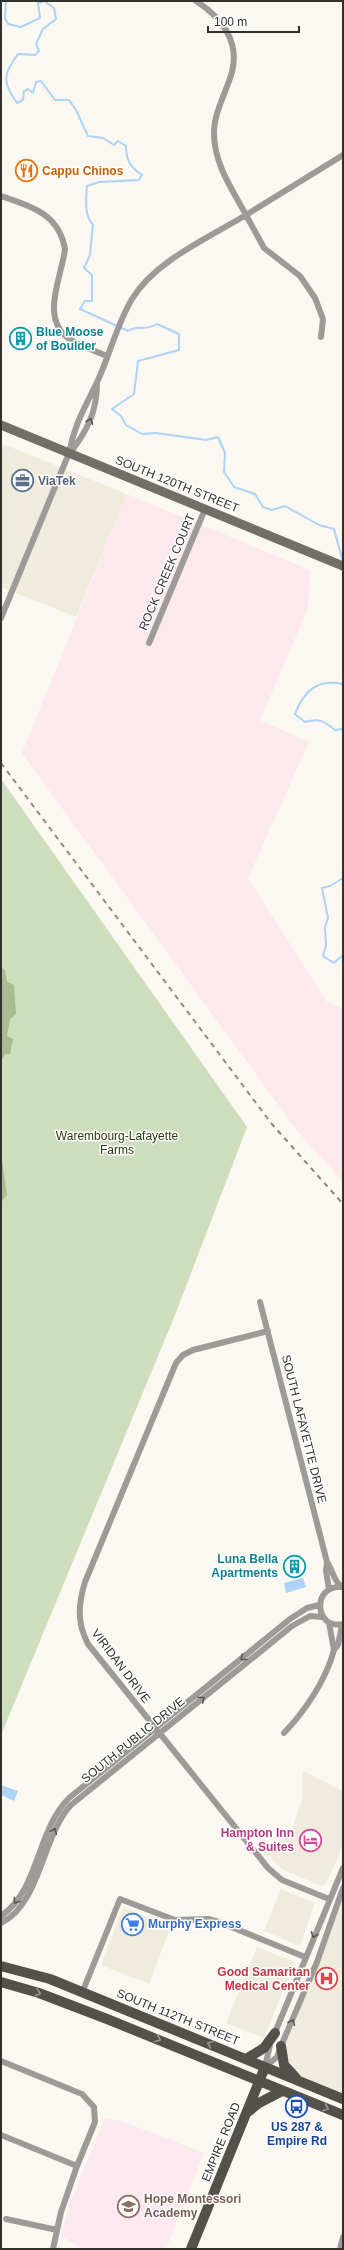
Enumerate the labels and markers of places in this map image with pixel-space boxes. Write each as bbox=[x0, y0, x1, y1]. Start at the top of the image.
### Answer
restaurant icon: Cappu Chinos bbox=[13, 158, 39, 184]
place label: Cappu Chinos bbox=[42, 164, 124, 178]
place label: Blue Moose of Boulder bbox=[36, 325, 104, 353]
building icon: Blue Moose of Boulder bbox=[7, 326, 33, 352]
office icon: ViaTek bbox=[9, 468, 35, 494]
place label: ViaTek bbox=[38, 474, 76, 488]
place label: Luna Bella Apartments bbox=[211, 1552, 278, 1580]
building icon: Luna Bella Apartments bbox=[281, 1553, 307, 1579]
place label: Hampton Inn & Suites bbox=[221, 1826, 294, 1854]
hotel icon: Hampton Inn & Suites bbox=[297, 1827, 323, 1853]
supermarket icon: Murphy Express bbox=[120, 1911, 146, 1937]
place label: Murphy Express bbox=[148, 1917, 242, 1931]
place label: Good Samaritan Medical Center bbox=[217, 1965, 310, 1993]
hospital icon: Good Samaritan Medical Center bbox=[313, 1966, 339, 1992]
bus stop icon: US 287 & Empire Rd bbox=[284, 2093, 310, 2119]
place label: US 287 & Empire Rd bbox=[267, 2120, 327, 2148]
place label: Hope Montessori Academy bbox=[144, 2192, 241, 2220]
school or university icon: Hope Montessori Academy bbox=[116, 2193, 142, 2219]

